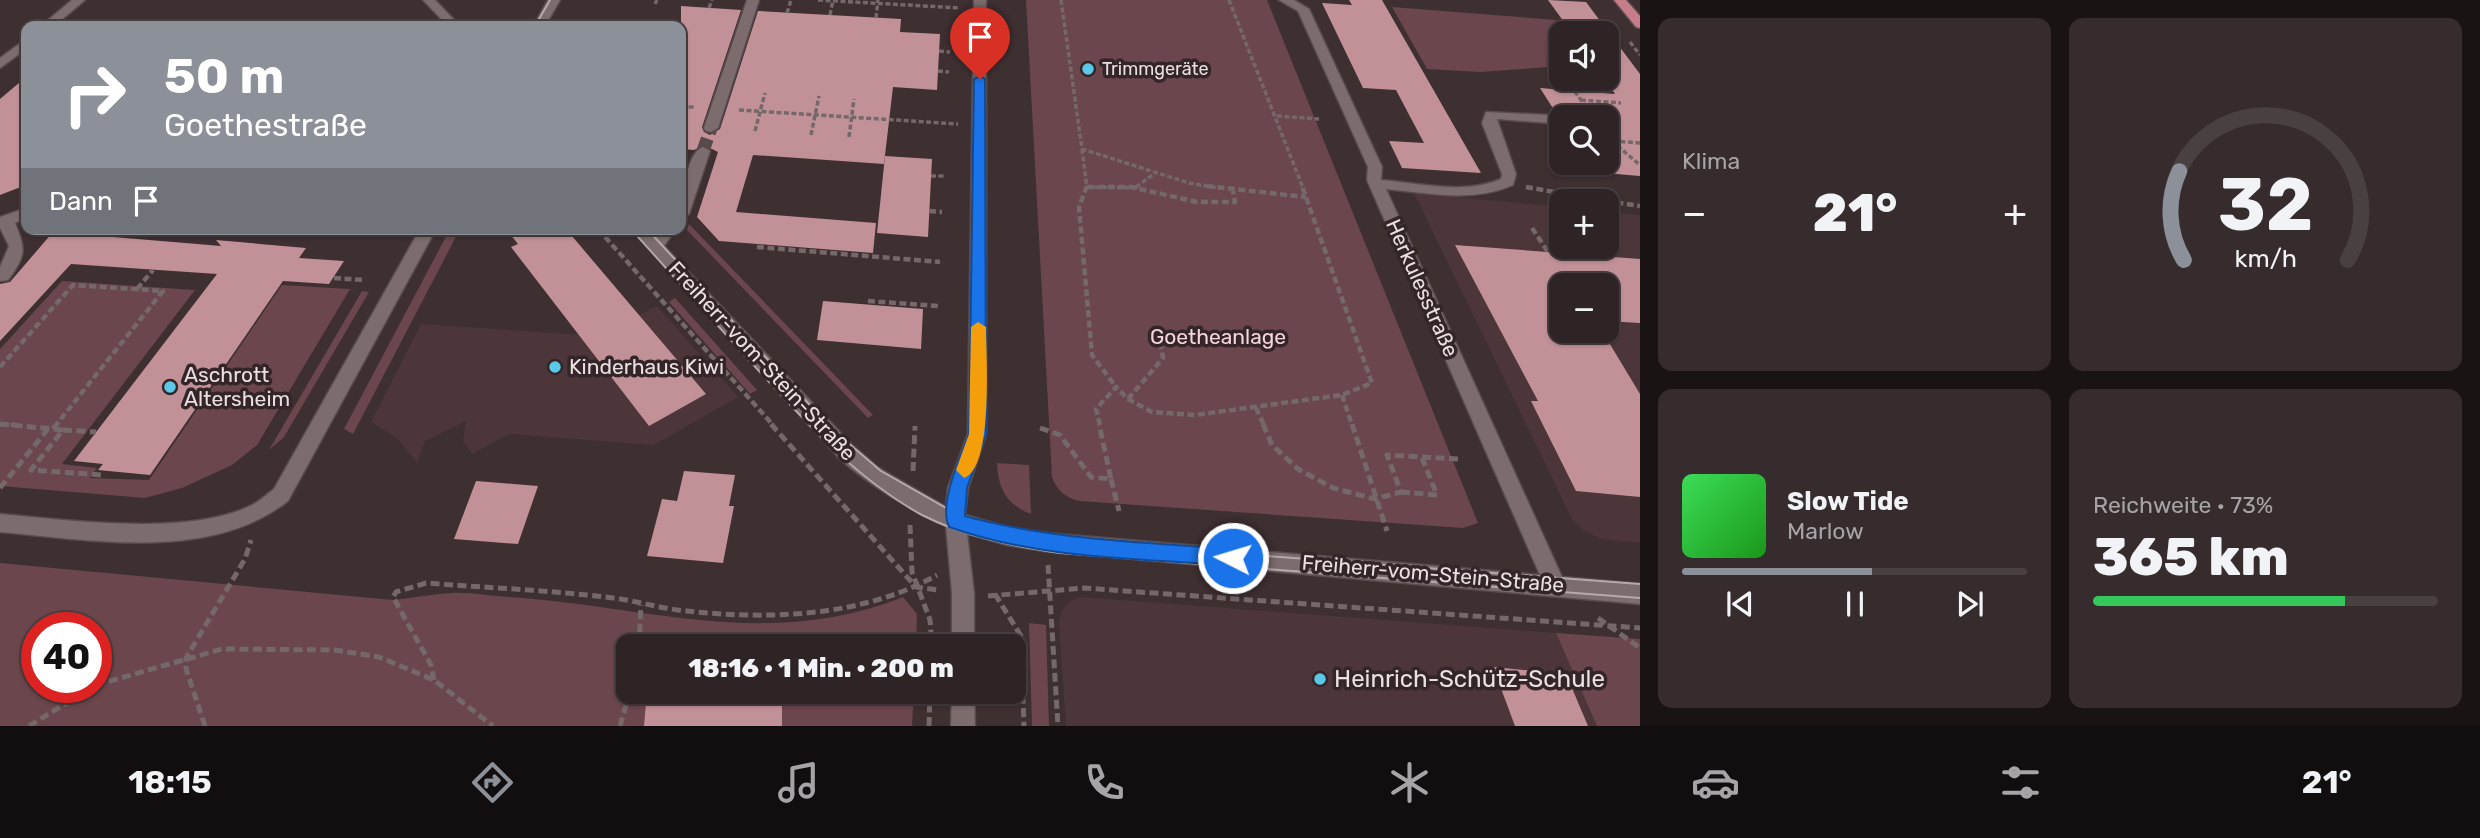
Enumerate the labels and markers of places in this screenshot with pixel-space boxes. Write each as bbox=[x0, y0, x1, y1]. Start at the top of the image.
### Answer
pin bbox=[950, 7, 1010, 79]
place label: Trimmgeräte bbox=[1102, 58, 1209, 80]
marker: Trimmgeräte bbox=[1080, 61, 1096, 77]
place label: Kinderhaus Kiwi bbox=[569, 354, 724, 379]
marker: Kinderhaus Kiwi bbox=[547, 359, 563, 375]
place label: Aschrott Altersheim bbox=[184, 362, 290, 411]
marker: Aschrott Altersheim bbox=[162, 379, 178, 395]
place label: Heinrich-Schütz-Schule bbox=[1334, 665, 1605, 693]
marker: Heinrich-Schütz-Schule bbox=[1312, 671, 1328, 687]

